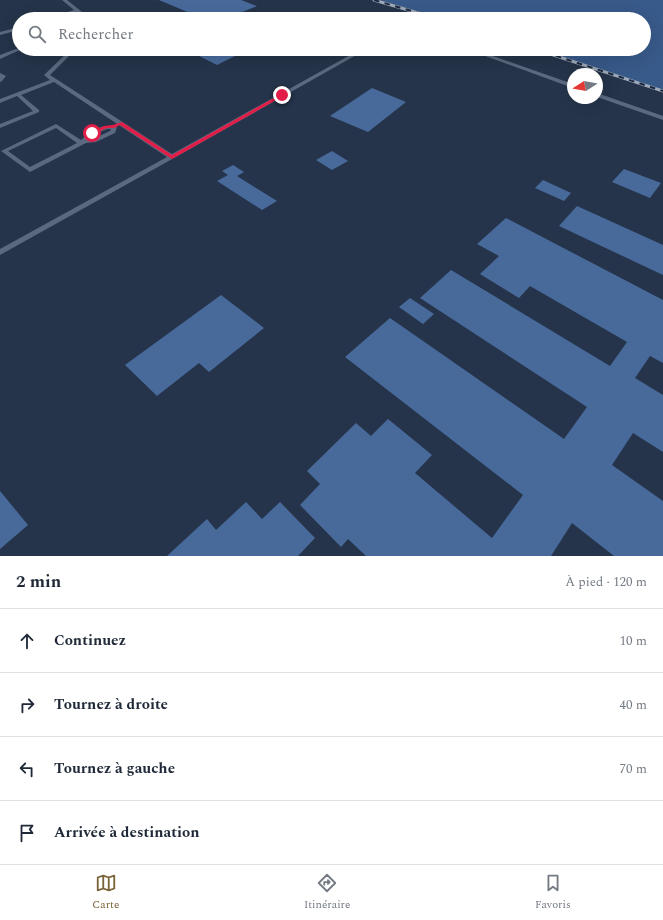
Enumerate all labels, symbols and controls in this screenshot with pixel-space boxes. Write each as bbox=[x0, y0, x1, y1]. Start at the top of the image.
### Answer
search box bbox=[12, 12, 651, 56]
icon: search bbox=[26, 23, 48, 45]
text: Rechercher bbox=[58, 23, 133, 46]
north arrow bbox=[567, 68, 603, 104]
route end bbox=[273, 86, 291, 104]
route start bbox=[83, 124, 101, 142]
text: 2 min bbox=[16, 569, 61, 595]
text: À pied · 120 m bbox=[565, 572, 647, 592]
text: Continuez bbox=[54, 629, 126, 652]
icon: ahead bbox=[16, 630, 38, 652]
text: 10 m bbox=[620, 631, 647, 651]
text: Tournez à droite bbox=[54, 693, 168, 716]
icon: right bbox=[16, 694, 38, 716]
text: 40 m bbox=[620, 695, 647, 715]
text: Tournez à gauche bbox=[54, 757, 175, 780]
icon: left bbox=[16, 758, 38, 780]
text: 70 m bbox=[620, 759, 647, 779]
text: Arrivée à destination bbox=[54, 821, 200, 844]
icon: arrive bbox=[16, 822, 38, 844]
tab: Carte bbox=[92, 872, 119, 913]
tab: Itinéraire bbox=[304, 872, 350, 913]
tab: Favoris bbox=[535, 872, 571, 913]

